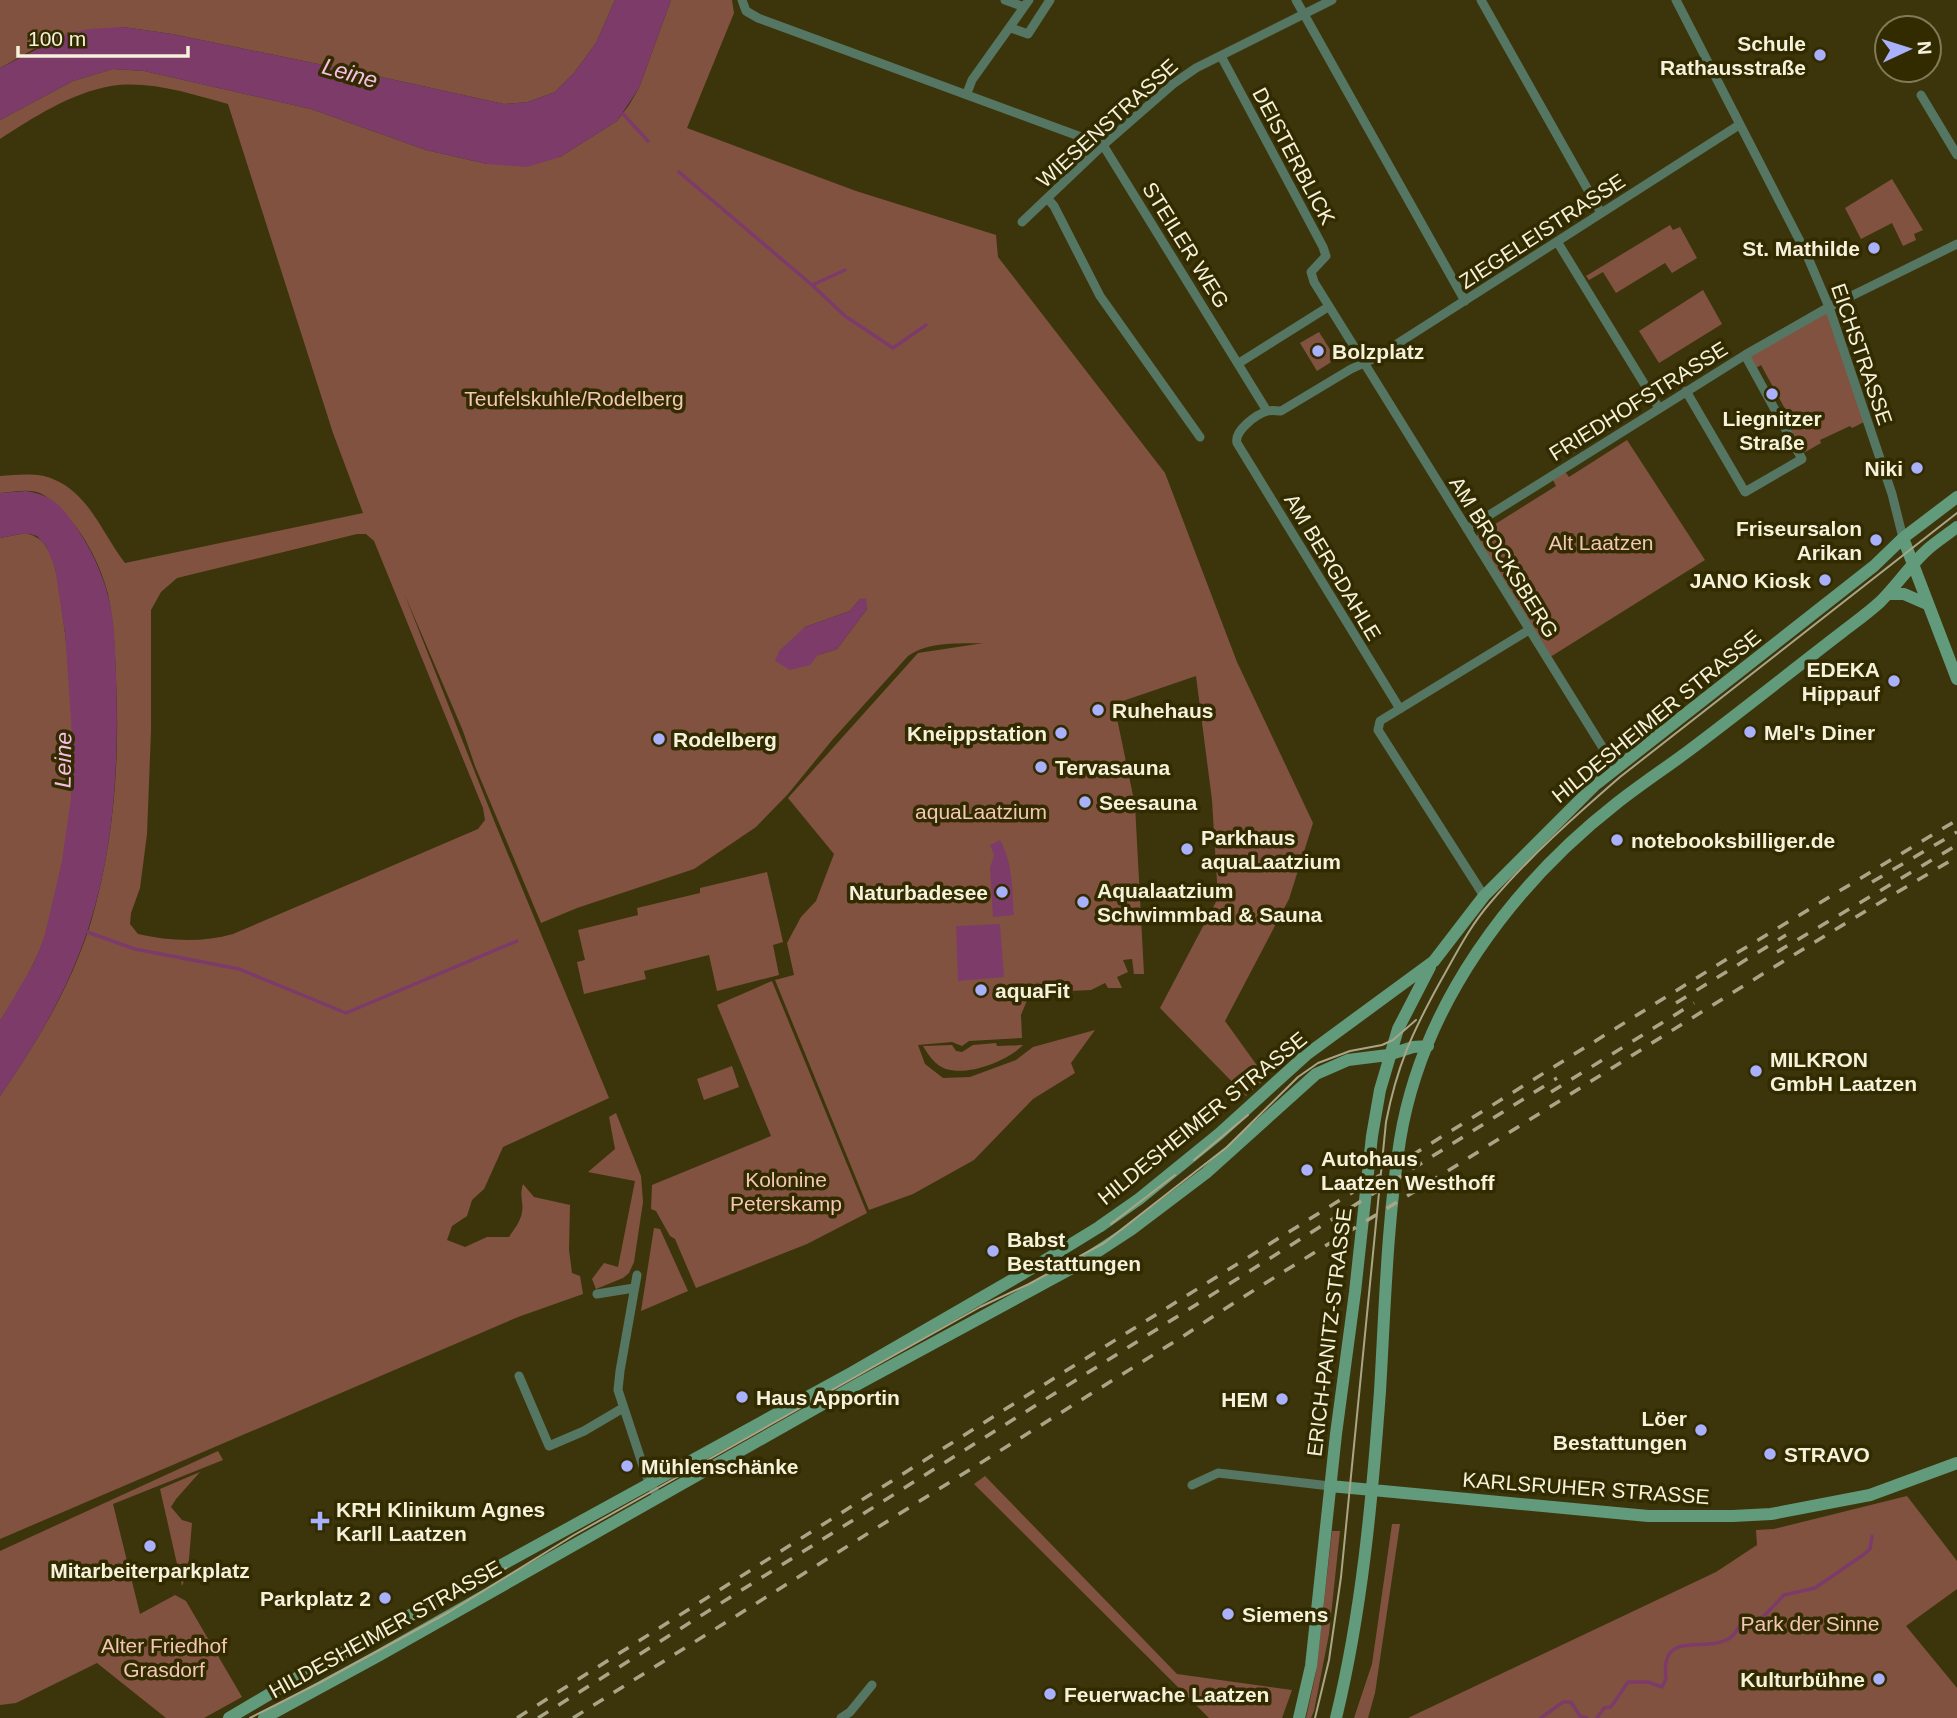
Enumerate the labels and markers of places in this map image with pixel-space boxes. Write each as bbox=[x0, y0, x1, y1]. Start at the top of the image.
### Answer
place label: Schule Rathausstraße bbox=[1660, 32, 1806, 79]
marker: Schule Rathausstraße bbox=[1812, 47, 1828, 63]
place label: St. Mathilde bbox=[1742, 237, 1860, 260]
marker: St. Mathilde bbox=[1866, 240, 1882, 256]
place label: Bolzplatz bbox=[1332, 340, 1424, 363]
marker: Bolzplatz bbox=[1310, 343, 1326, 359]
marker: Liegnitzer Straße bbox=[1764, 386, 1780, 402]
place label: Liegnitzer Straße bbox=[1722, 407, 1822, 454]
place label: Niki bbox=[1864, 457, 1903, 480]
marker: Niki bbox=[1909, 460, 1925, 476]
place label: Friseursalon Arikan bbox=[1736, 517, 1862, 564]
marker: Friseursalon Arikan bbox=[1868, 532, 1884, 548]
place label: JANO Kiosk bbox=[1690, 569, 1811, 592]
marker: JANO Kiosk bbox=[1817, 572, 1833, 588]
place label: EDEKA Hippauf bbox=[1802, 658, 1881, 705]
marker: EDEKA Hippauf bbox=[1886, 673, 1902, 689]
place label: Ruhehaus bbox=[1112, 699, 1214, 722]
marker: Ruhehaus bbox=[1090, 702, 1106, 718]
place label: Mel's Diner bbox=[1764, 721, 1875, 744]
place label: Kneippstation bbox=[907, 722, 1047, 745]
marker: Mel's Diner bbox=[1742, 724, 1758, 740]
marker: Kneippstation bbox=[1053, 725, 1069, 741]
place label: Rodelberg bbox=[673, 728, 777, 751]
marker: Rodelberg bbox=[651, 731, 667, 747]
place label: Tervasauna bbox=[1055, 756, 1170, 779]
marker: Tervasauna bbox=[1033, 759, 1049, 775]
place label: Seesauna bbox=[1099, 791, 1197, 814]
marker: Seesauna bbox=[1077, 794, 1093, 810]
place label: Parkhaus aquaLaatzium bbox=[1201, 826, 1341, 873]
place label: notebooksbilliger.de bbox=[1631, 829, 1835, 852]
marker: notebooksbilliger.de bbox=[1609, 832, 1625, 848]
marker: Parkhaus aquaLaatzium bbox=[1179, 841, 1195, 857]
place label: Aqualaatzium Schwimmbad & Sauna bbox=[1097, 879, 1323, 926]
place label: Naturbadesee bbox=[849, 881, 988, 904]
marker: Naturbadesee bbox=[994, 884, 1010, 900]
marker: Aqualaatzium Schwimmbad & Sauna bbox=[1075, 894, 1091, 910]
place label: aquaFit bbox=[995, 979, 1070, 1002]
marker: aquaFit bbox=[973, 982, 989, 998]
place label: MILKRON GmbH Laatzen bbox=[1770, 1048, 1917, 1095]
marker: MILKRON GmbH Laatzen bbox=[1748, 1063, 1764, 1079]
place label: Autohaus Laatzen Westhoff bbox=[1321, 1147, 1495, 1194]
marker: Autohaus Laatzen Westhoff bbox=[1299, 1162, 1315, 1178]
place label: Babst Bestattungen bbox=[1007, 1228, 1141, 1275]
marker: Babst Bestattungen bbox=[985, 1243, 1001, 1259]
place label: Haus Apportin bbox=[756, 1386, 900, 1409]
place label: HEM bbox=[1221, 1388, 1268, 1411]
marker: Haus Apportin bbox=[734, 1389, 750, 1405]
marker: HEM bbox=[1274, 1391, 1290, 1407]
place label: Löer Bestattungen bbox=[1553, 1407, 1687, 1454]
marker: Löer Bestattungen bbox=[1693, 1422, 1709, 1438]
place label: STRAVO bbox=[1784, 1443, 1870, 1466]
marker: STRAVO bbox=[1762, 1446, 1778, 1462]
place label: Mühlenschänke bbox=[641, 1455, 799, 1478]
marker: Mühlenschänke bbox=[619, 1458, 635, 1474]
place label: KRH Klinikum Agnes Karll Laatzen bbox=[336, 1498, 545, 1545]
marker: KRH Klinikum Agnes Karll Laatzen bbox=[310, 1511, 330, 1531]
marker: Mitarbeiterparkplatz bbox=[142, 1538, 158, 1554]
place label: Mitarbeiterparkplatz bbox=[50, 1559, 250, 1582]
place label: Parkplatz 2 bbox=[260, 1587, 371, 1610]
marker: Parkplatz 2 bbox=[377, 1590, 393, 1606]
place label: Siemens bbox=[1242, 1603, 1328, 1626]
marker: Siemens bbox=[1220, 1606, 1236, 1622]
place label: Kulturbühne bbox=[1740, 1668, 1865, 1691]
marker: Kulturbühne bbox=[1871, 1671, 1887, 1687]
place label: Feuerwache Laatzen bbox=[1064, 1683, 1269, 1706]
marker: Feuerwache Laatzen bbox=[1042, 1686, 1058, 1702]

